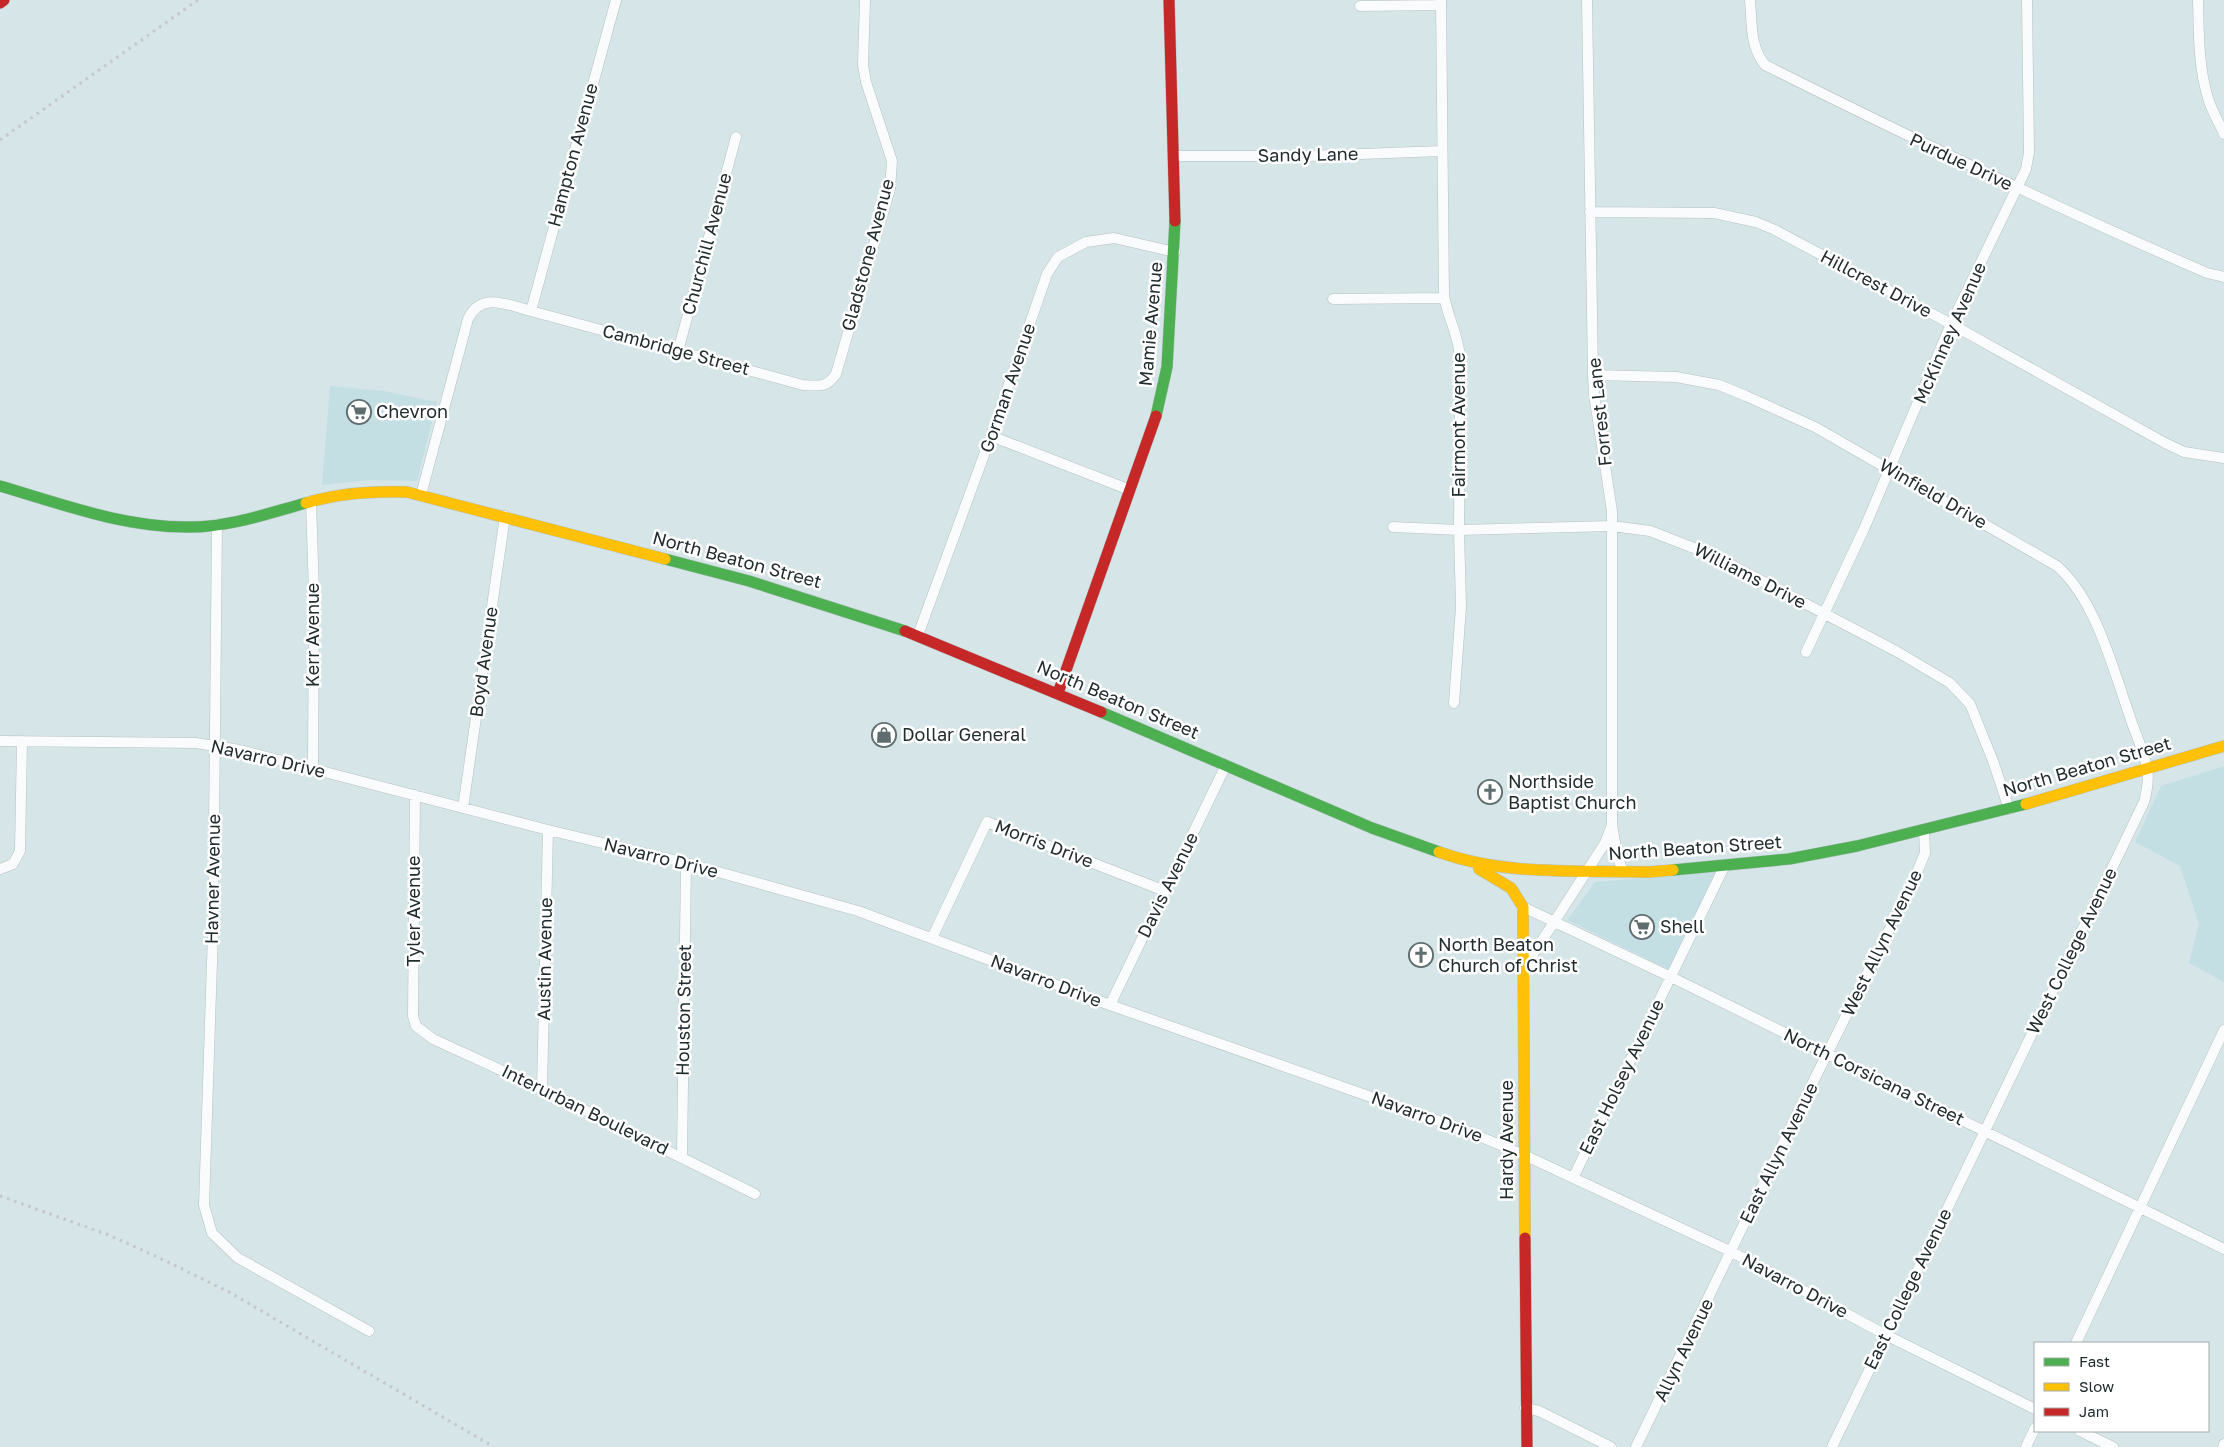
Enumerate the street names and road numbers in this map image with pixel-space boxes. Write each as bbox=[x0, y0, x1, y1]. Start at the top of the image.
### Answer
street label: Hampton Avenue bbox=[542, 80, 602, 229]
street label: Purdue Drive bbox=[1906, 128, 2016, 195]
street label: Sandy Lane bbox=[1258, 142, 1358, 166]
street label: Churchill Avenue bbox=[676, 170, 736, 317]
street label: Gladstone Avenue bbox=[836, 176, 898, 333]
street label: Hillcrest Drive bbox=[1817, 245, 1936, 322]
street label: McKinney Avenue bbox=[1908, 258, 1990, 407]
street label: Mamie Avenue bbox=[1134, 261, 1166, 387]
street label: Cambridge Street bbox=[600, 319, 752, 379]
street label: Gorman Avenue bbox=[975, 320, 1040, 455]
street label: Fairmont Avenue bbox=[1447, 352, 1469, 498]
street label: Forrest Lane bbox=[1582, 357, 1616, 467]
street label: Winfield Drive bbox=[1876, 453, 1991, 533]
street label: North Beaton Street bbox=[650, 526, 824, 592]
street label: Williams Drive bbox=[1691, 537, 1810, 613]
street label: Kerr Avenue bbox=[301, 583, 323, 687]
street label: Boyd Avenue bbox=[464, 605, 502, 719]
street label: North Beaton Street bbox=[1034, 655, 1203, 743]
street label: North Beaton Street bbox=[2000, 731, 2173, 801]
street label: Navarro Drive bbox=[209, 734, 328, 782]
street label: Havner Avenue bbox=[200, 814, 224, 944]
street label: Morris Drive bbox=[992, 814, 1097, 872]
street label: Davis Avenue bbox=[1132, 828, 1202, 941]
street label: North Beaton Street bbox=[1607, 830, 1782, 864]
street label: Navarro Drive bbox=[602, 832, 721, 882]
street label: Tyler Avenue bbox=[402, 856, 424, 966]
street label: West College Avenue bbox=[2021, 864, 2121, 1037]
street label: West Allyn Avenue bbox=[1836, 866, 1926, 1019]
street label: Austin Avenue bbox=[532, 897, 556, 1021]
street label: Houston Street bbox=[671, 944, 695, 1076]
street label: Navarro Drive bbox=[988, 949, 1105, 1011]
street label: East Holsey Avenue bbox=[1574, 995, 1668, 1158]
street label: North Corsicana Street bbox=[1781, 1023, 1968, 1129]
street label: Interurban Boulevard bbox=[498, 1059, 672, 1159]
street label: East Allyn Avenue bbox=[1734, 1078, 1822, 1227]
street label: Hardy Avenue bbox=[1495, 1080, 1517, 1200]
street label: Navarro Drive bbox=[1369, 1086, 1486, 1146]
street label: East College Avenue bbox=[1859, 1204, 1956, 1373]
street label: Navarro Drive bbox=[1739, 1248, 1852, 1322]
street label: Allyn Avenue bbox=[1649, 1294, 1718, 1405]

